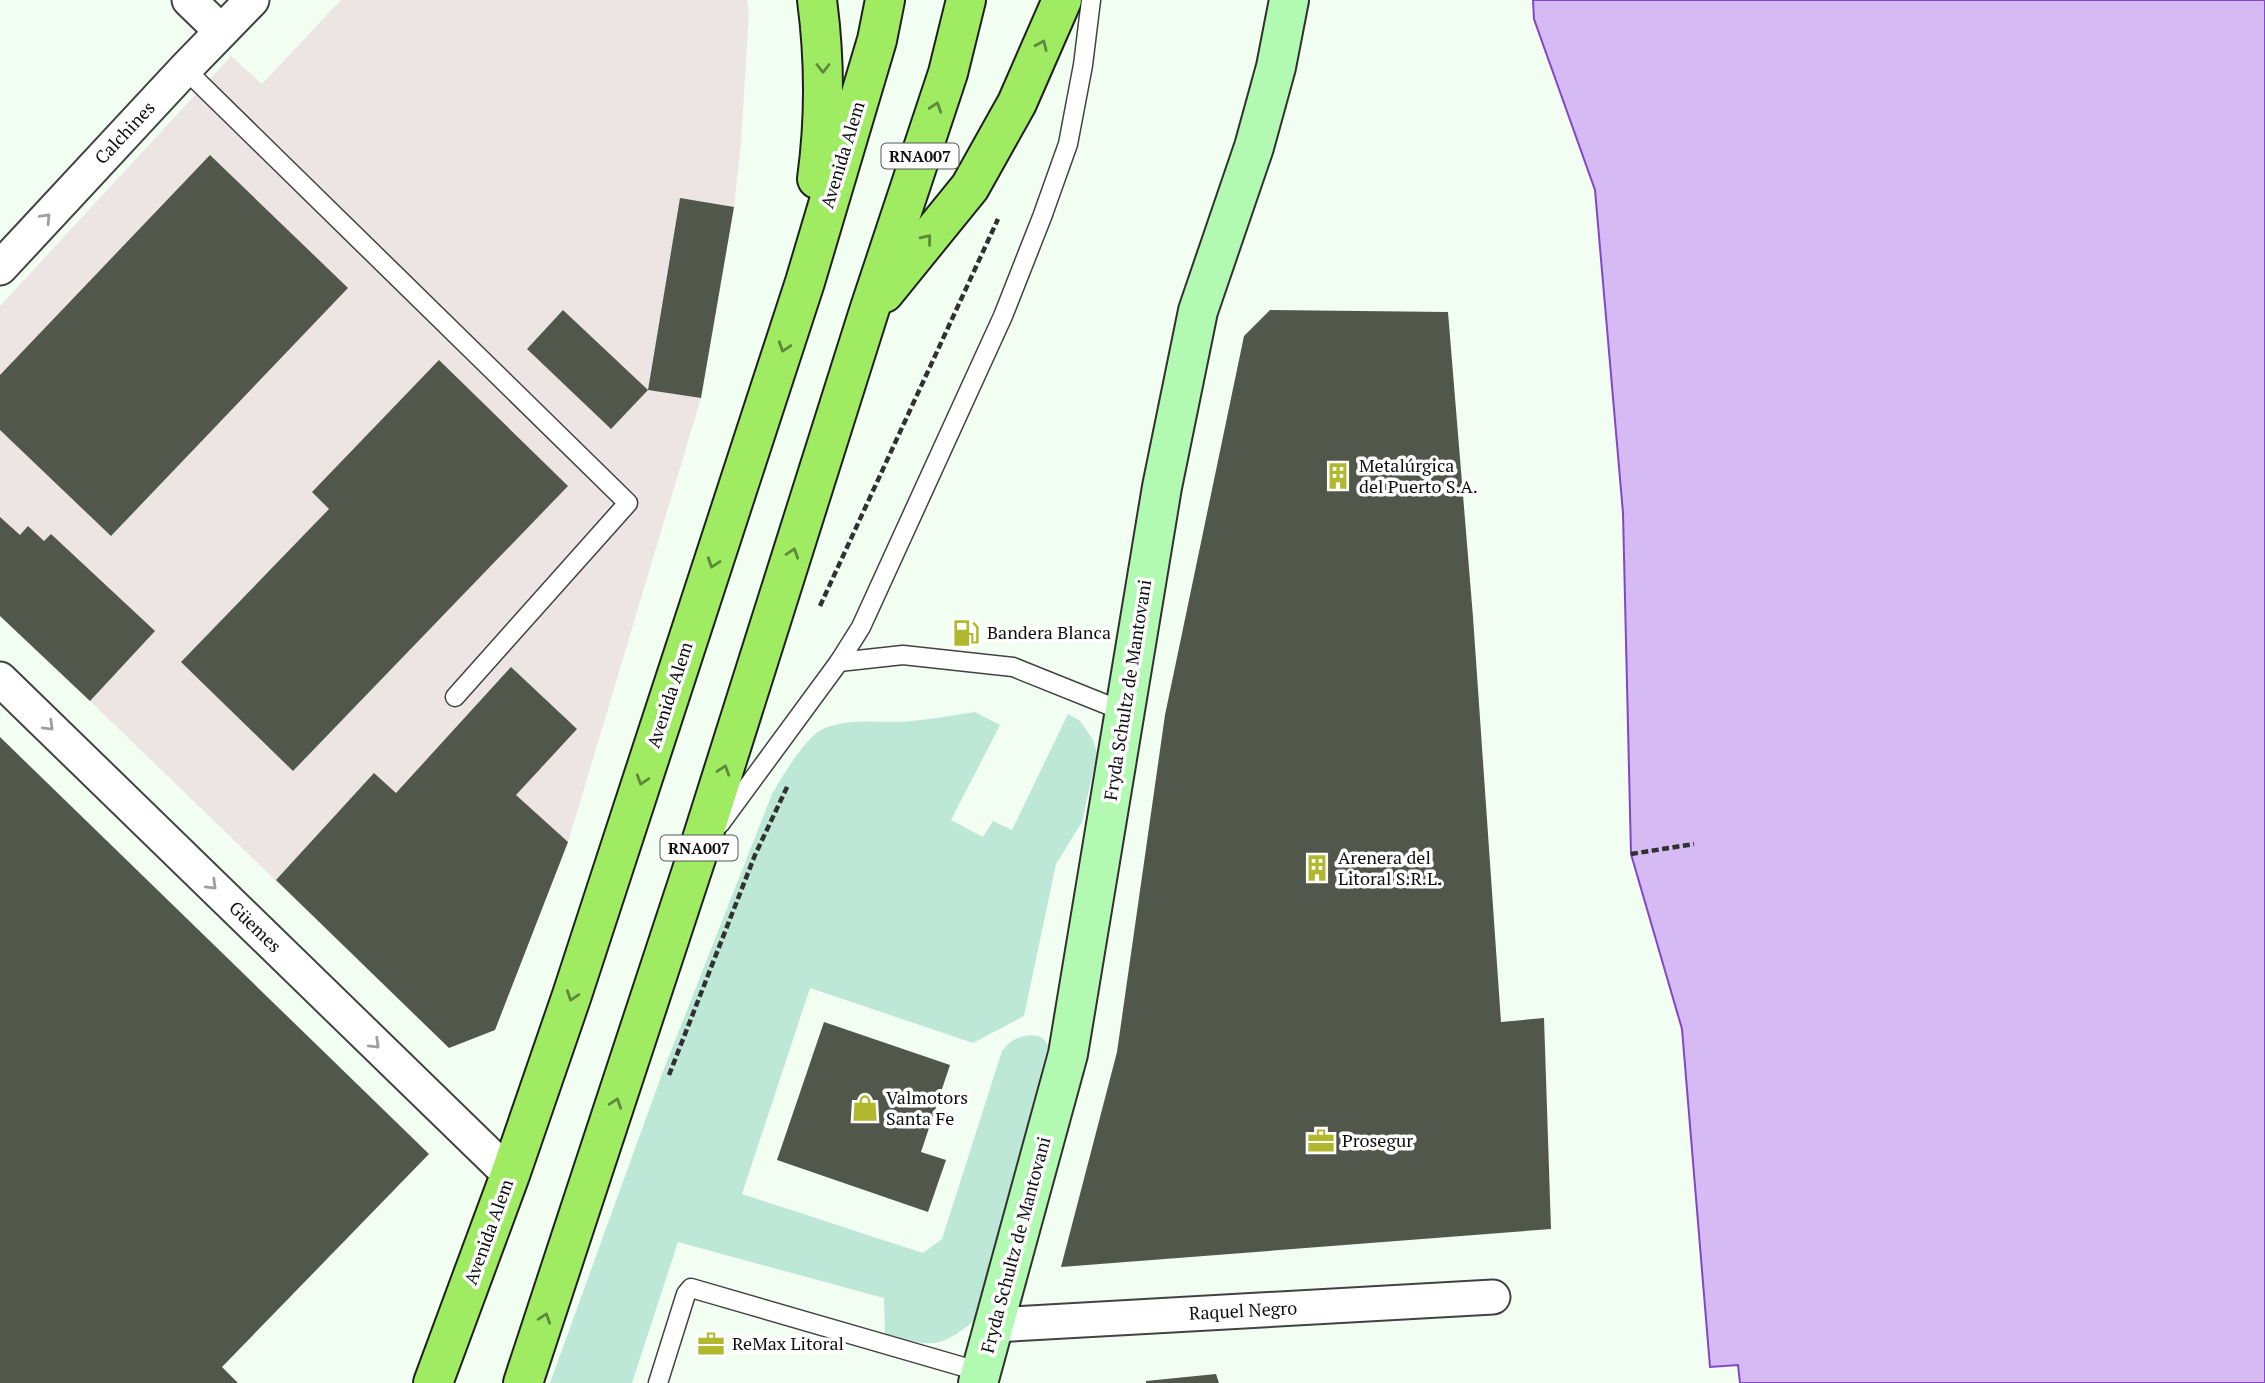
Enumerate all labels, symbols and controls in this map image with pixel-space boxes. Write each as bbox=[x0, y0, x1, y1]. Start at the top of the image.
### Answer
one-way arrow bbox=[1034, 39, 1048, 51]
one-way arrow bbox=[815, 63, 831, 74]
street label: Calchines bbox=[89, 96, 160, 169]
street label: Avenida Alem bbox=[814, 98, 870, 211]
one-way arrow bbox=[928, 101, 943, 113]
road number: RNA007 bbox=[881, 144, 958, 168]
one-way arrow bbox=[38, 213, 51, 226]
one-way arrow bbox=[919, 235, 932, 247]
one-way arrow bbox=[777, 341, 792, 353]
place label: Metalúrgica del Puerto S.A. bbox=[1359, 453, 1478, 498]
building icon: Metalúrgica del Puerto S.A. bbox=[1323, 461, 1353, 491]
one-way arrow bbox=[784, 547, 799, 559]
one-way arrow bbox=[707, 557, 721, 569]
street label: Fryda Schultz de Mantovani bbox=[1098, 578, 1156, 802]
fuel station icon: Bandera Blanca bbox=[951, 618, 981, 648]
place label: Bandera Blanca bbox=[987, 620, 1111, 644]
street label: Avenida Alem bbox=[641, 638, 698, 751]
one-way arrow bbox=[41, 718, 54, 731]
one-way arrow bbox=[716, 764, 730, 776]
one-way arrow bbox=[636, 773, 651, 785]
road number: RNA007 bbox=[660, 835, 738, 860]
place label: Arenera del Litoral S.R.L. bbox=[1338, 845, 1442, 890]
building icon: Arenera del Litoral S.R.L. bbox=[1302, 853, 1332, 883]
one-way arrow bbox=[204, 877, 216, 889]
street label: Güemes bbox=[224, 895, 287, 957]
one-way arrow bbox=[566, 989, 580, 1001]
one-way arrow bbox=[367, 1035, 380, 1048]
place label: Valmotors Santa Fe bbox=[886, 1085, 968, 1130]
shop icon: Valmotors Santa Fe bbox=[850, 1093, 880, 1123]
one-way arrow bbox=[608, 1097, 623, 1109]
office icon: Prosegur bbox=[1306, 1126, 1336, 1156]
place label: Prosegur bbox=[1342, 1128, 1413, 1152]
street label: Fryda Schultz de Mantovani bbox=[975, 1134, 1056, 1356]
street label: Avenida Alem bbox=[458, 1175, 518, 1288]
street label: Raquel Negro bbox=[1188, 1295, 1298, 1325]
one-way arrow bbox=[537, 1313, 551, 1325]
office icon: ReMax Litoral bbox=[696, 1329, 726, 1359]
place label: ReMax Litoral bbox=[732, 1331, 844, 1355]

